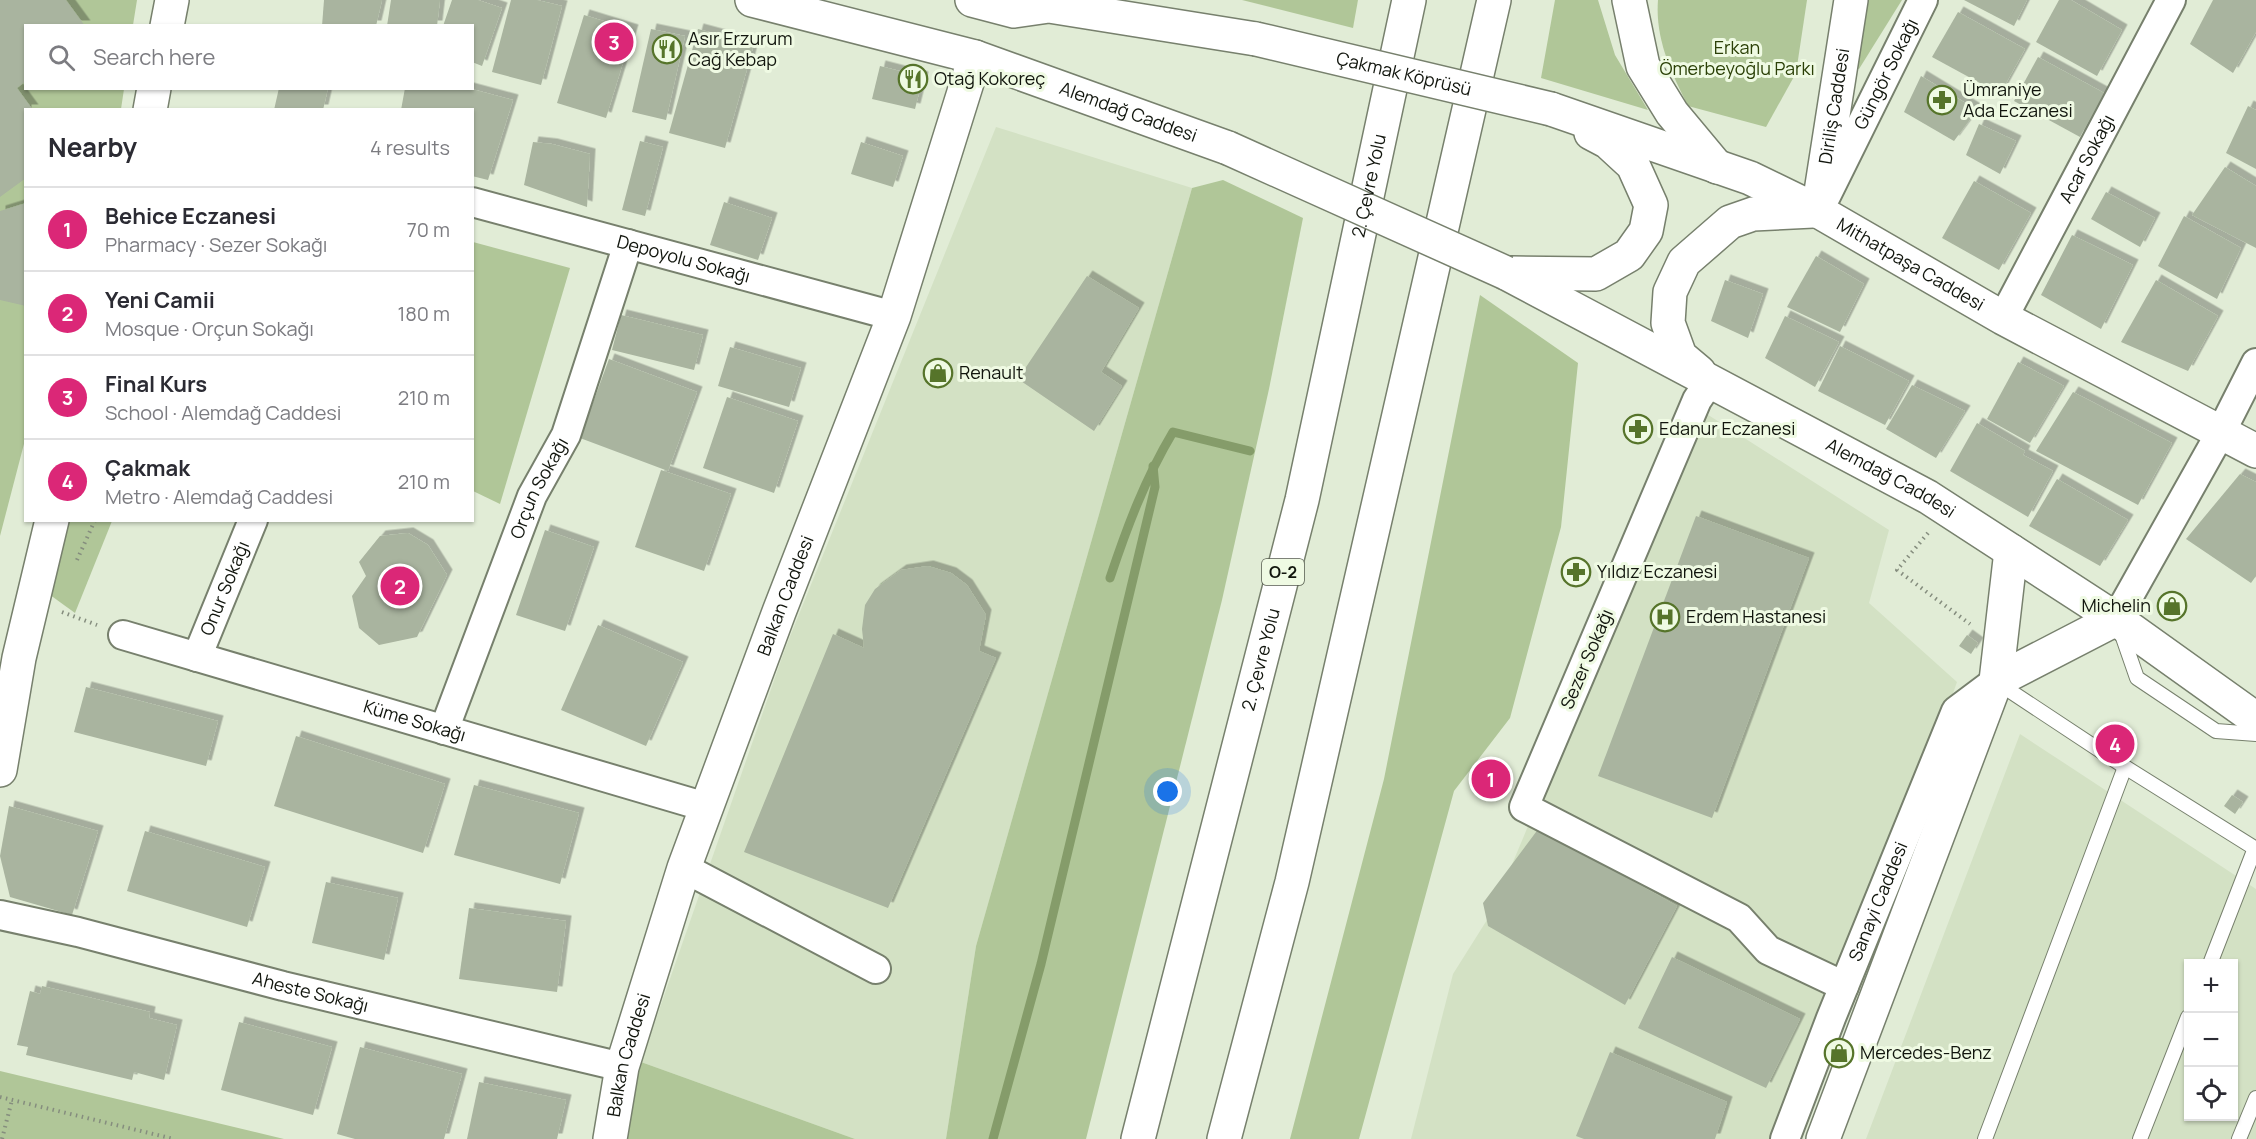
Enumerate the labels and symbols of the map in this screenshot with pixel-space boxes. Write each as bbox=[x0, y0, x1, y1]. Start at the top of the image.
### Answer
street label: Güngör Sokağı bbox=[1848, 14, 1923, 133]
pin: 3 bbox=[594, 20, 634, 64]
place label: Asır Erzurum Cağ Kebap bbox=[688, 26, 793, 71]
restaurant icon: Asır Erzurum Cağ Kebap bbox=[651, 33, 683, 65]
park label: Erkan Ömerbeyoğlu Parkı bbox=[1659, 35, 1815, 80]
street label: Çakmak Köprüsü bbox=[1334, 45, 1474, 101]
street label: Diriliş Caddesi bbox=[1813, 47, 1854, 166]
restaurant icon: Otağ Kokoreç bbox=[897, 63, 929, 95]
place label: Otağ Kokoreç bbox=[934, 66, 1045, 90]
street label: Alemdağ Caddesi bbox=[1057, 75, 1201, 147]
place label: Ümraniye Ada Eczanesi bbox=[1963, 77, 2073, 122]
pharmacy icon: Ümraniye Ada Eczanesi bbox=[1926, 84, 1958, 116]
street label: Acar Sokağı bbox=[2053, 110, 2119, 207]
street label: 2. Çevre Yolu bbox=[1346, 132, 1391, 240]
street label: Mithatpaşa Caddesi bbox=[1833, 212, 1989, 316]
street label: Depoyolu Sokağı bbox=[614, 229, 753, 288]
shop icon: Renault bbox=[922, 357, 954, 389]
place label: Renault bbox=[959, 360, 1023, 384]
pharmacy icon: Edanur Eczanesi bbox=[1622, 413, 1654, 445]
place label: Edanur Eczanesi bbox=[1659, 416, 1795, 440]
street label: Alemdağ Caddesi bbox=[1822, 432, 1961, 523]
street label: Orçun Sokağı bbox=[504, 433, 573, 542]
street label: Balkan Caddesi bbox=[751, 532, 819, 659]
street label: Onur Sokağı bbox=[194, 537, 254, 639]
pharmacy icon: Yıldız Eczanesi bbox=[1560, 556, 1592, 588]
road number: O-2 bbox=[1262, 559, 1304, 585]
place label: Yıldız Eczanesi bbox=[1597, 559, 1717, 583]
pin: 2 bbox=[380, 564, 420, 608]
shop icon: Michelin bbox=[2156, 590, 2188, 622]
place label: Michelin bbox=[2081, 593, 2151, 617]
hospital icon: Erdem Hastanesi bbox=[1649, 601, 1681, 633]
place label: Erdem Hastanesi bbox=[1686, 604, 1826, 628]
street label: 2. Çevre Yolu bbox=[1235, 605, 1285, 713]
street label: Sezer Sokağı bbox=[1554, 605, 1618, 712]
street label: Küme Sokağı bbox=[361, 694, 469, 747]
pin: 4 bbox=[2096, 722, 2134, 766]
pin: 1 bbox=[1472, 756, 1510, 802]
your location bbox=[1153, 777, 1182, 806]
street label: Sanayi Caddesi bbox=[1842, 838, 1912, 965]
street label: Aheste Sokağı bbox=[250, 965, 371, 1017]
street label: Balkan Caddesi bbox=[601, 990, 655, 1119]
shop icon: Mercedes-Benz bbox=[1823, 1037, 1855, 1069]
place label: Mercedes-Benz bbox=[1860, 1040, 1992, 1064]

